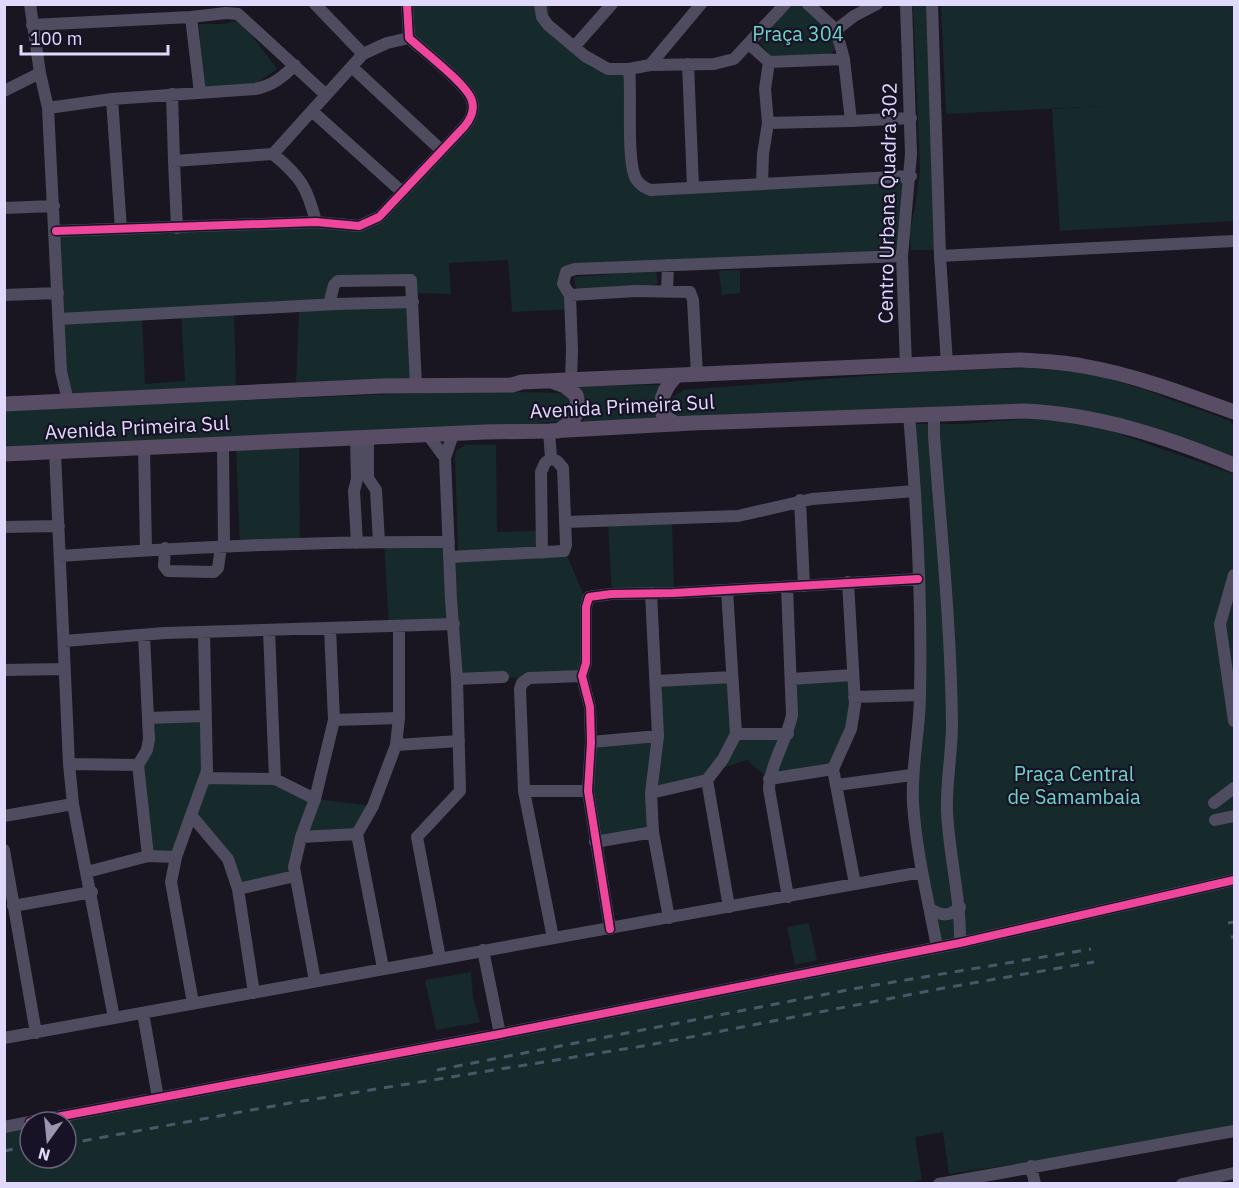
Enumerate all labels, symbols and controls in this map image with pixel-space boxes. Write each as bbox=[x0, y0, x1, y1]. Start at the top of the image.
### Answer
scale bar bbox=[21, 18, 168, 56]
park label: Praça 304 bbox=[752, 20, 844, 47]
text: 100 m bbox=[30, 27, 82, 50]
street label: Centro Urbana Quadra 302 bbox=[871, 82, 903, 324]
street label: Avenida Primeira Sul bbox=[529, 388, 715, 424]
street label: Avenida Primeira Sul bbox=[44, 409, 230, 445]
park label: Praça Central de Samambaia bbox=[1007, 760, 1141, 810]
north arrow bbox=[18, 1110, 78, 1170]
text: N bbox=[36, 1143, 52, 1166]

